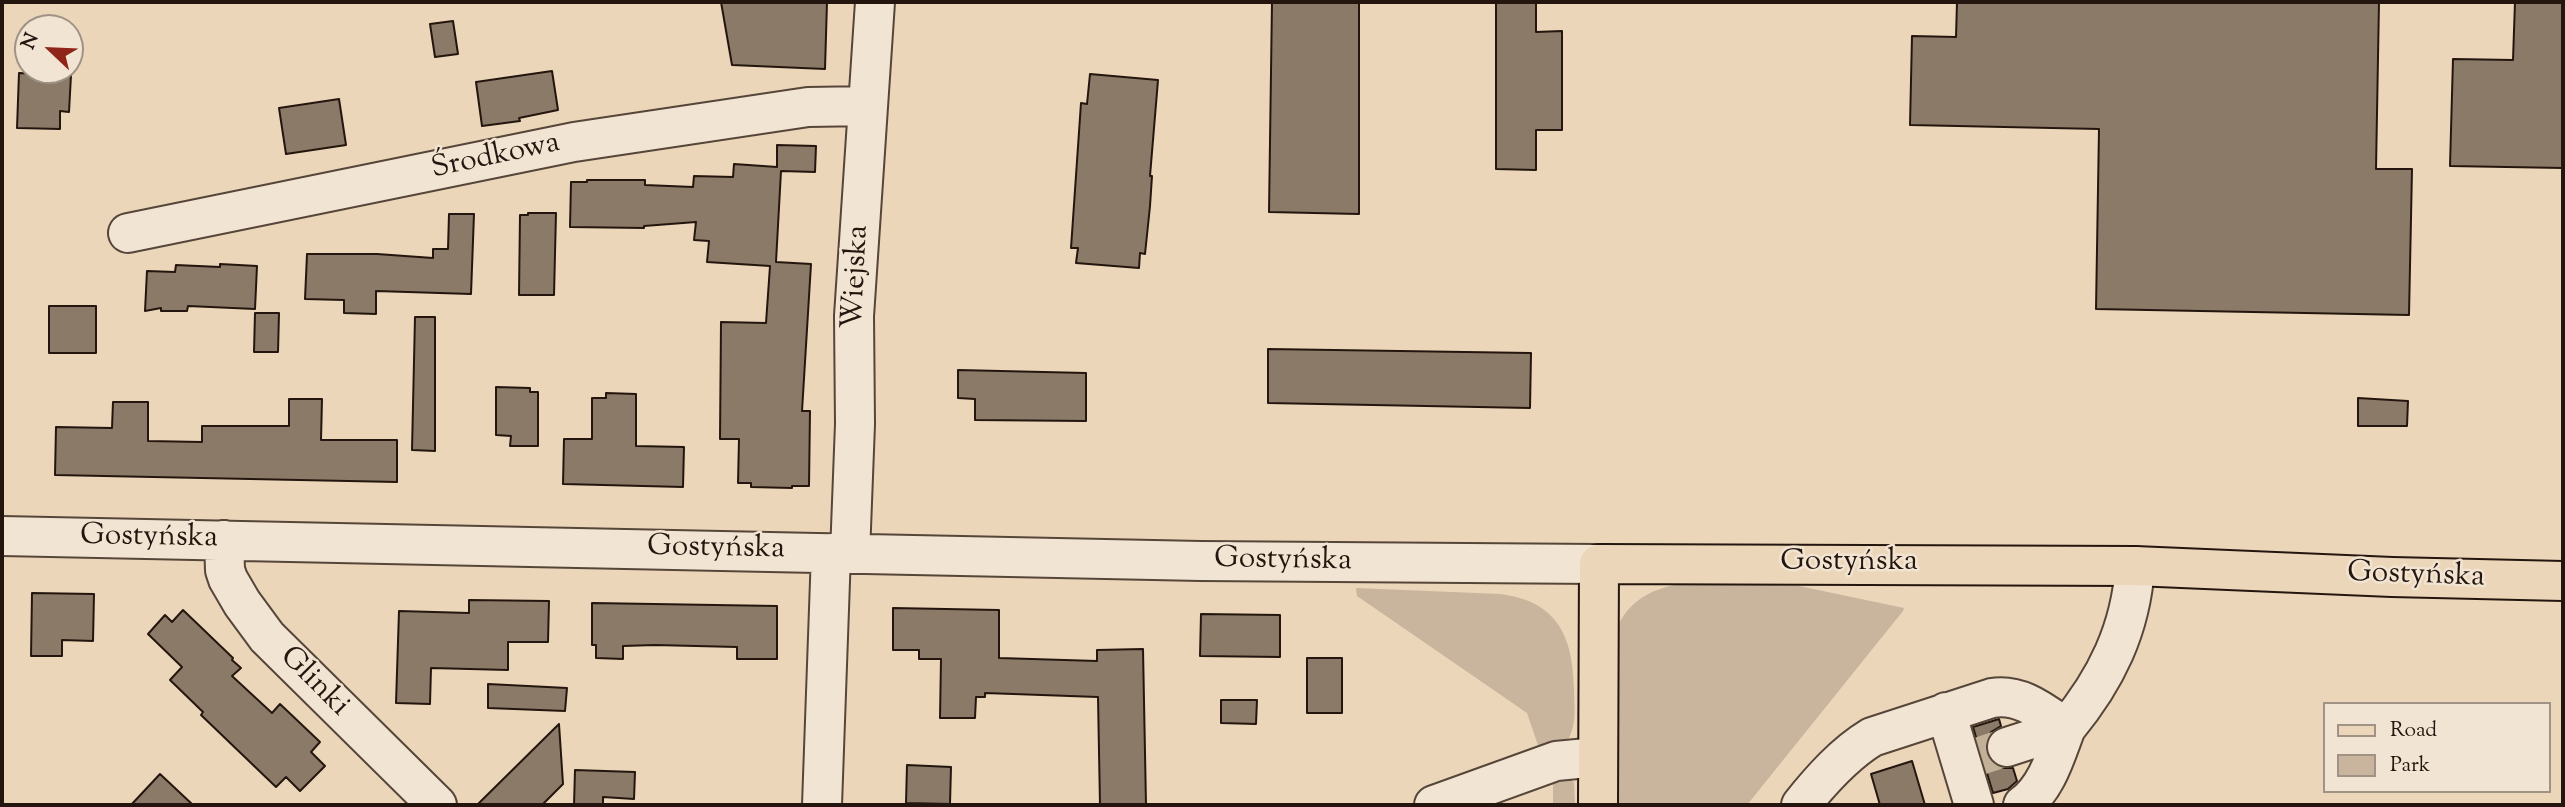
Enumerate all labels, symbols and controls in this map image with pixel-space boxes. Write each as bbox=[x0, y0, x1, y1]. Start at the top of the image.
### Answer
north arrow bbox=[14, 14, 84, 84]
text: N bbox=[16, 29, 46, 54]
street label: Środkowa bbox=[428, 127, 564, 189]
street label: Wiejska bbox=[837, 224, 879, 330]
street label: Gostyńska bbox=[80, 520, 218, 558]
street label: Gostyńska bbox=[647, 531, 785, 569]
street label: Gostyńska bbox=[1214, 543, 1352, 581]
street label: Gostyńska bbox=[1780, 546, 1918, 582]
street label: Gostyńska bbox=[2347, 557, 2485, 597]
street label: Glinki bbox=[271, 641, 355, 725]
legend bbox=[2324, 702, 2551, 793]
text: Road bbox=[2390, 716, 2437, 746]
text: Park bbox=[2390, 751, 2430, 781]

